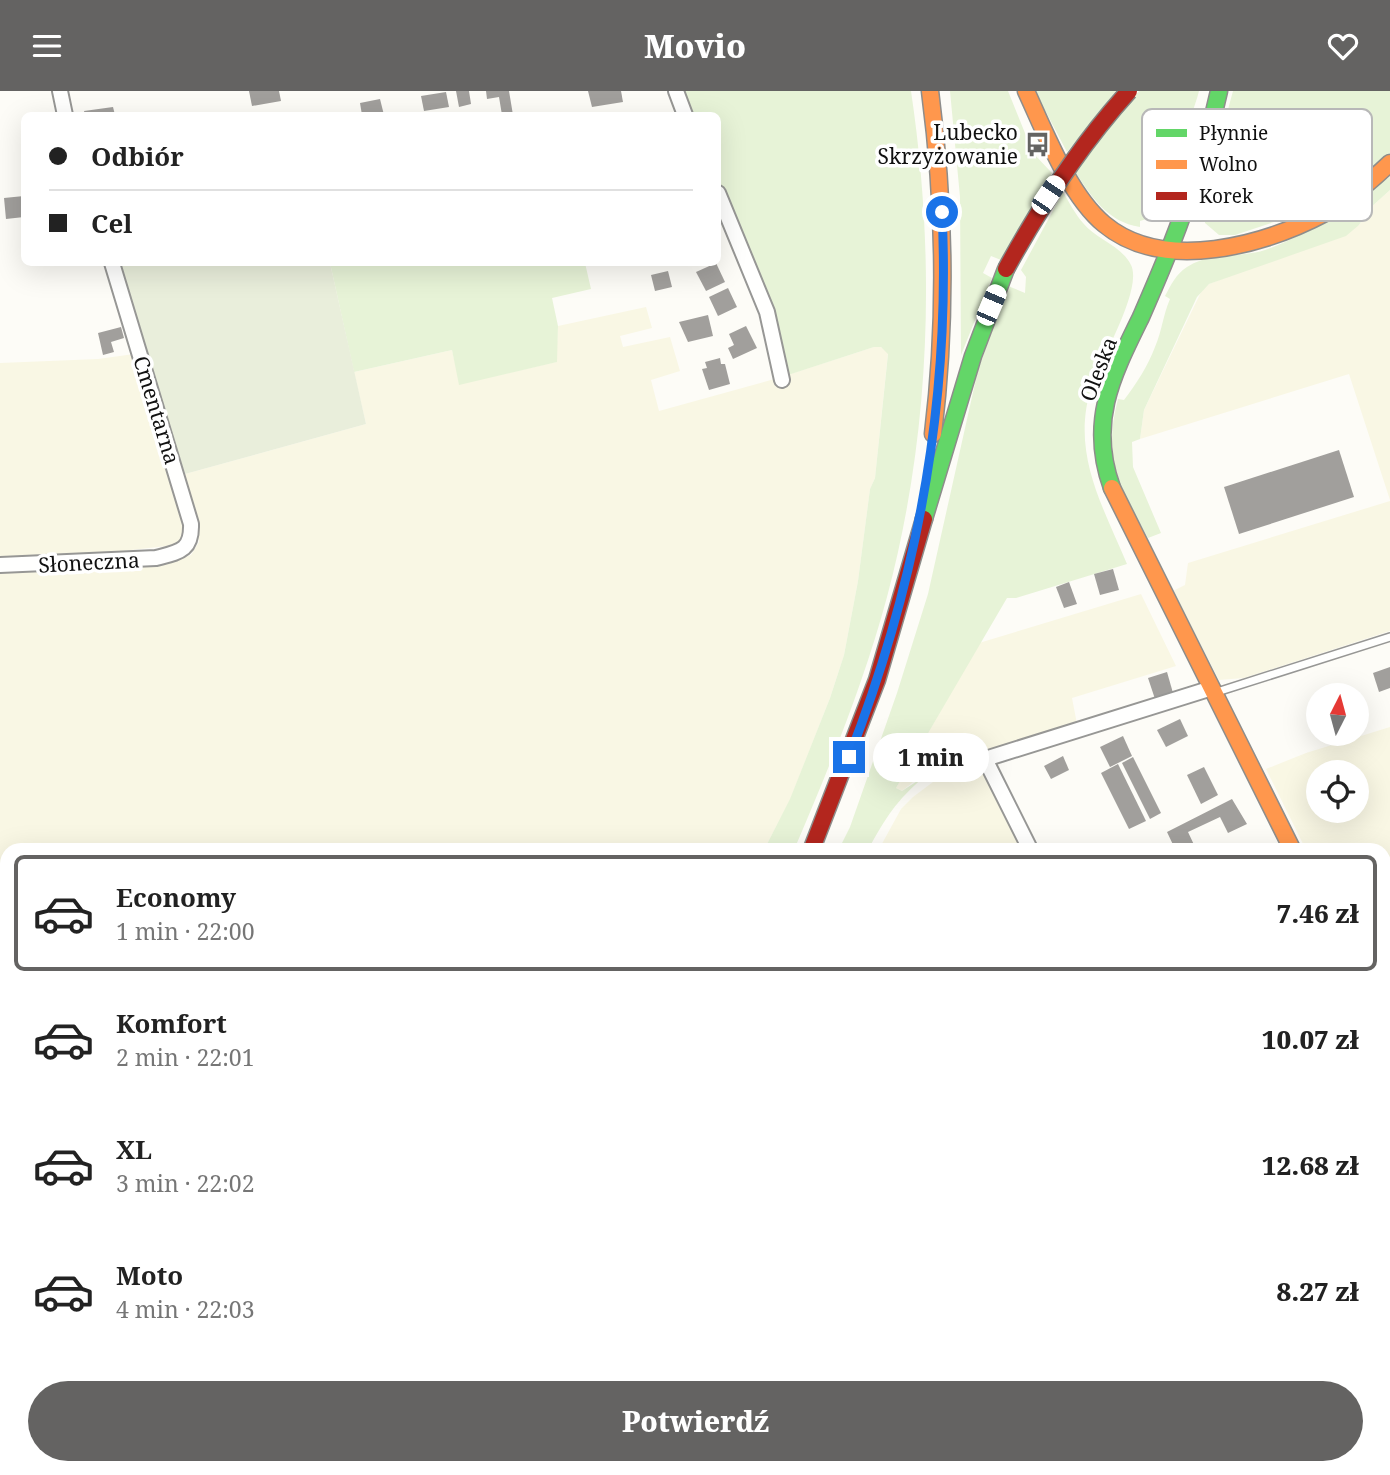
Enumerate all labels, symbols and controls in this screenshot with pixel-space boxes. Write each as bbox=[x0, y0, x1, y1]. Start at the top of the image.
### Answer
text: Movio bbox=[644, 24, 746, 67]
icon: menu bbox=[28, 27, 66, 65]
icon: heart bbox=[1324, 27, 1362, 65]
legend bbox=[1142, 109, 1372, 221]
place label: Lubecko Skrzyżowanie bbox=[878, 118, 1018, 170]
text: Płynnie bbox=[1199, 120, 1268, 146]
bus stop icon: Lubecko Skrzyżowanie bbox=[1024, 130, 1052, 158]
text: Odbiór bbox=[91, 138, 184, 174]
text: Wolno bbox=[1199, 151, 1258, 177]
car bbox=[1028, 172, 1069, 218]
text: Korek bbox=[1199, 183, 1254, 209]
route start bbox=[926, 196, 958, 228]
text: Cel bbox=[91, 205, 132, 241]
car bbox=[974, 282, 1009, 328]
street label: Oleska bbox=[1073, 333, 1123, 405]
street label: Cmentarna bbox=[127, 352, 187, 468]
street label: Słoneczna bbox=[38, 545, 140, 579]
north arrow bbox=[1306, 683, 1368, 745]
map controls bbox=[1306, 683, 1369, 823]
callout: 1 min bbox=[874, 733, 989, 781]
route end bbox=[833, 741, 865, 773]
text: 1 min bbox=[898, 741, 964, 773]
button: locate bbox=[1306, 760, 1369, 823]
text: Economy bbox=[116, 879, 236, 915]
icon: car bbox=[32, 882, 95, 945]
text: 7.46 zł bbox=[1277, 895, 1359, 931]
text: 1 min · 22:00 bbox=[116, 915, 254, 947]
text: Komfort bbox=[116, 1005, 227, 1041]
icon: car bbox=[32, 1008, 95, 1071]
text: 10.07 zł bbox=[1262, 1021, 1359, 1057]
text: 2 min · 22:01 bbox=[116, 1041, 254, 1073]
text: XL bbox=[116, 1131, 152, 1167]
icon: car bbox=[32, 1134, 95, 1197]
text: 12.68 zł bbox=[1262, 1147, 1359, 1183]
text: 3 min · 22:02 bbox=[116, 1167, 254, 1199]
text: Moto bbox=[116, 1257, 183, 1293]
icon: car bbox=[32, 1260, 95, 1323]
text: 8.27 zł bbox=[1277, 1273, 1359, 1309]
text: 4 min · 22:03 bbox=[116, 1293, 254, 1325]
button: Potwierdź bbox=[28, 1381, 1363, 1461]

